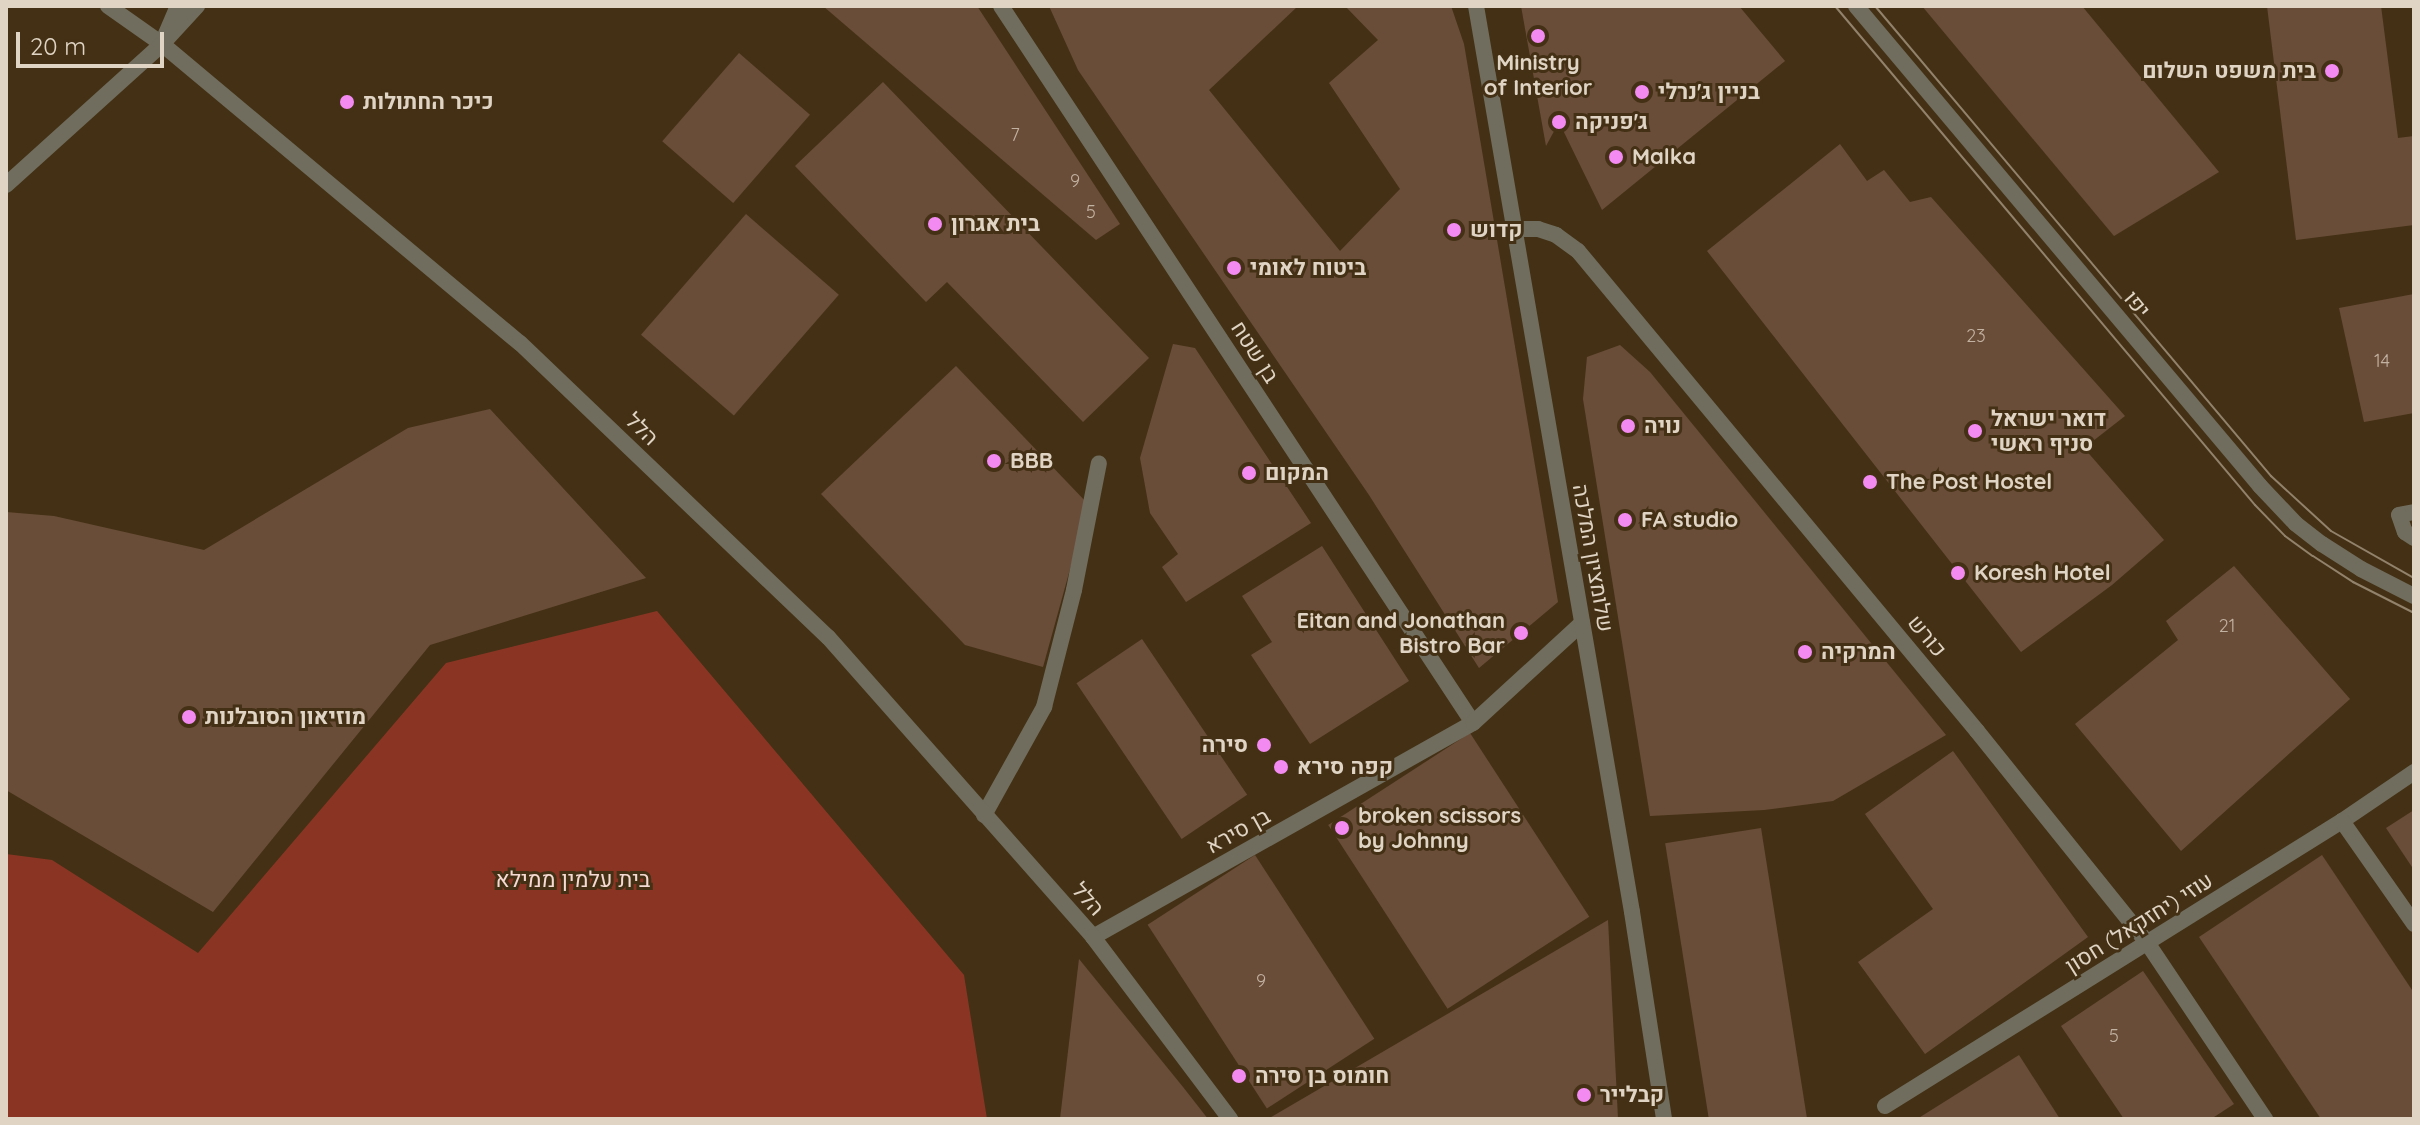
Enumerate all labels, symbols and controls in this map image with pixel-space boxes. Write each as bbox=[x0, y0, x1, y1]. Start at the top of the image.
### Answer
scale bar bbox=[20, 16, 168, 66]
marker: Ministry of Interior bbox=[1529, 27, 1547, 45]
text: 20 m bbox=[30, 31, 86, 61]
place label: Ministry of Interior bbox=[1484, 49, 1592, 100]
place label: בית משפט השלום bbox=[2142, 58, 2316, 84]
marker: בית משפט השלום bbox=[2323, 62, 2341, 80]
place label: בניין ג'נרלי bbox=[1658, 79, 1760, 105]
marker: בניין ג'נרלי bbox=[1633, 83, 1651, 101]
place label: כיכר החתולות bbox=[363, 89, 494, 115]
marker: כיכר החתולות bbox=[338, 93, 356, 111]
place label: ג'פניקה bbox=[1575, 109, 1648, 135]
marker: ג'פניקה bbox=[1550, 113, 1568, 131]
house number: 7 bbox=[1010, 124, 1020, 146]
place label: Malka bbox=[1632, 144, 1696, 170]
marker: Malka bbox=[1607, 148, 1625, 166]
house number: 9 bbox=[1070, 170, 1080, 192]
house number: 5 bbox=[1086, 201, 1096, 223]
place label: בית אגרון bbox=[951, 211, 1040, 237]
marker: בית אגרון bbox=[926, 215, 944, 233]
place label: קדוש bbox=[1470, 217, 1523, 243]
marker: קדוש bbox=[1445, 221, 1463, 239]
place label: ביטוח לאומי bbox=[1250, 255, 1366, 281]
marker: ביטוח לאומי bbox=[1225, 259, 1243, 277]
street label: יפו bbox=[2118, 285, 2156, 323]
street label: בן שטח bbox=[1225, 316, 1285, 388]
house number: 23 bbox=[1966, 325, 1986, 347]
house number: 14 bbox=[2374, 350, 2390, 372]
place label: דואר ישראל סניף ראשי bbox=[1991, 405, 2106, 456]
street label: הלל bbox=[620, 407, 664, 451]
place label: נויה bbox=[1644, 413, 1681, 439]
marker: נויה bbox=[1619, 417, 1637, 435]
marker: דואר ישראל סניף ראשי bbox=[1966, 422, 1984, 440]
place label: BBB bbox=[1010, 448, 1053, 474]
marker: BBB bbox=[985, 452, 1003, 470]
place label: המקום bbox=[1265, 460, 1329, 486]
marker: המקום bbox=[1240, 464, 1258, 482]
place label: The Post Hostel bbox=[1886, 469, 2052, 495]
marker: The Post Hostel bbox=[1861, 473, 1879, 491]
street label: שלומציון המלכה bbox=[1567, 482, 1619, 634]
place label: FA studio bbox=[1641, 507, 1738, 533]
marker: FA studio bbox=[1616, 511, 1634, 529]
place label: Koresh Hotel bbox=[1974, 560, 2111, 586]
marker: Koresh Hotel bbox=[1949, 564, 1967, 582]
place label: Eitan and Jonathan Bistro Bar bbox=[1297, 607, 1505, 658]
street label: כורש bbox=[1902, 610, 1952, 662]
house number: 21 bbox=[2219, 615, 2235, 637]
marker: Eitan and Jonathan Bistro Bar bbox=[1512, 624, 1530, 642]
place label: המרקיה bbox=[1821, 639, 1896, 665]
marker: המרקיה bbox=[1796, 643, 1814, 661]
place label: מוזיאון הסובלנות bbox=[205, 704, 366, 730]
marker: מוזיאון הסובלנות bbox=[180, 708, 198, 726]
place label: סירה bbox=[1202, 732, 1248, 758]
marker: סירה bbox=[1255, 736, 1273, 754]
place label: קפה סירא bbox=[1297, 754, 1393, 780]
marker: קפה סירא bbox=[1272, 758, 1290, 776]
place label: broken scissors by Johnny bbox=[1358, 802, 1521, 854]
street label: בן סירא bbox=[1201, 803, 1275, 859]
marker: broken scissors by Johnny bbox=[1333, 819, 1351, 837]
park label: בית עלמין ממילא bbox=[496, 867, 650, 893]
street label: עוזי (יחזקאל) חסון bbox=[2060, 867, 2218, 979]
street label: הלל bbox=[1066, 877, 1110, 921]
house number: 9 bbox=[1256, 970, 1266, 992]
house number: 5 bbox=[2109, 1025, 2119, 1047]
place label: חומוס בן סירה bbox=[1255, 1063, 1389, 1089]
marker: חומוס בן סירה bbox=[1230, 1067, 1248, 1085]
place label: קבלייר bbox=[1600, 1082, 1664, 1108]
marker: קבלייר bbox=[1575, 1086, 1593, 1104]

